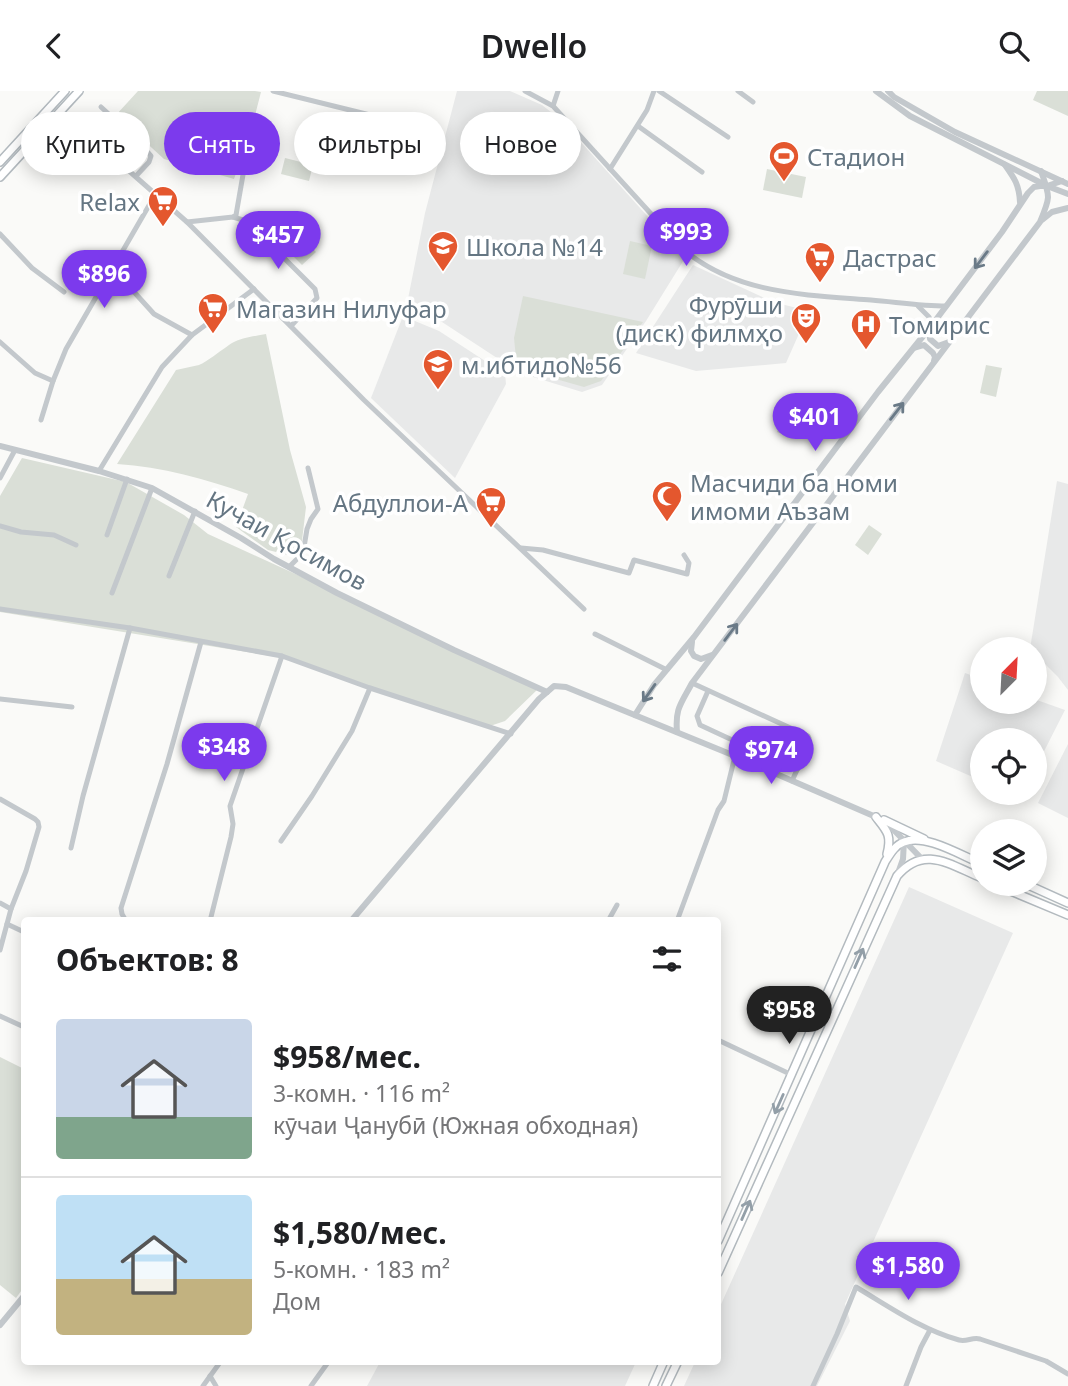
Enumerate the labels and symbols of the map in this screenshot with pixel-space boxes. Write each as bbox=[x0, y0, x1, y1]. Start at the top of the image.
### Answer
sports icon: Стадион bbox=[767, 139, 801, 183]
place label: Стадион bbox=[807, 140, 905, 173]
supermarket icon: Relax bbox=[146, 184, 180, 228]
place label: Relax bbox=[79, 185, 140, 218]
pin: $993 bbox=[645, 209, 727, 268]
pin: $457 bbox=[237, 211, 319, 271]
school or university icon: Школа №14 bbox=[426, 229, 460, 273]
place label: Школа №14 bbox=[466, 230, 603, 263]
supermarket icon: Дастрас bbox=[803, 240, 837, 284]
place label: Дастрас bbox=[843, 241, 937, 274]
one-way arrow bbox=[973, 250, 988, 269]
pin: $896 bbox=[63, 251, 145, 310]
place label: Фурӯши (диск) филмҳо bbox=[616, 288, 783, 349]
supermarket icon: Магазин Нилуфар bbox=[196, 291, 230, 335]
place label: Магазин Нилуфар bbox=[236, 292, 447, 325]
theatre icon: Фурӯши (диск) филмҳо bbox=[789, 301, 823, 345]
hospital icon: Томирис bbox=[849, 307, 883, 351]
place label: Томирис bbox=[889, 308, 990, 341]
school or university icon: м.ибтидо№56 bbox=[421, 347, 455, 391]
place label: м.ибтидо№56 bbox=[461, 348, 622, 381]
pin: $401 bbox=[774, 393, 856, 453]
one-way arrow bbox=[889, 402, 904, 420]
place label: Масчиди ба номи имоми Аъзам bbox=[690, 466, 898, 527]
mosque icon: Масчиди ба номи имоми Аъзам bbox=[650, 479, 684, 523]
street label: Кучаи Қосимов bbox=[201, 482, 373, 598]
supermarket icon: Абдуллои-А bbox=[474, 485, 508, 529]
place label: Абдуллои-А bbox=[333, 486, 469, 519]
one-way arrow bbox=[723, 623, 738, 641]
north arrow bbox=[970, 637, 1046, 714]
one-way arrow bbox=[642, 683, 656, 702]
pin: $348 bbox=[183, 723, 265, 783]
pin: $974 bbox=[730, 727, 812, 786]
one-way arrow bbox=[853, 948, 866, 970]
pin: $958 bbox=[748, 986, 830, 1046]
one-way arrow bbox=[772, 1092, 785, 1114]
one-way arrow bbox=[740, 1200, 753, 1222]
pin: $1,580 bbox=[851, 1243, 965, 1302]

